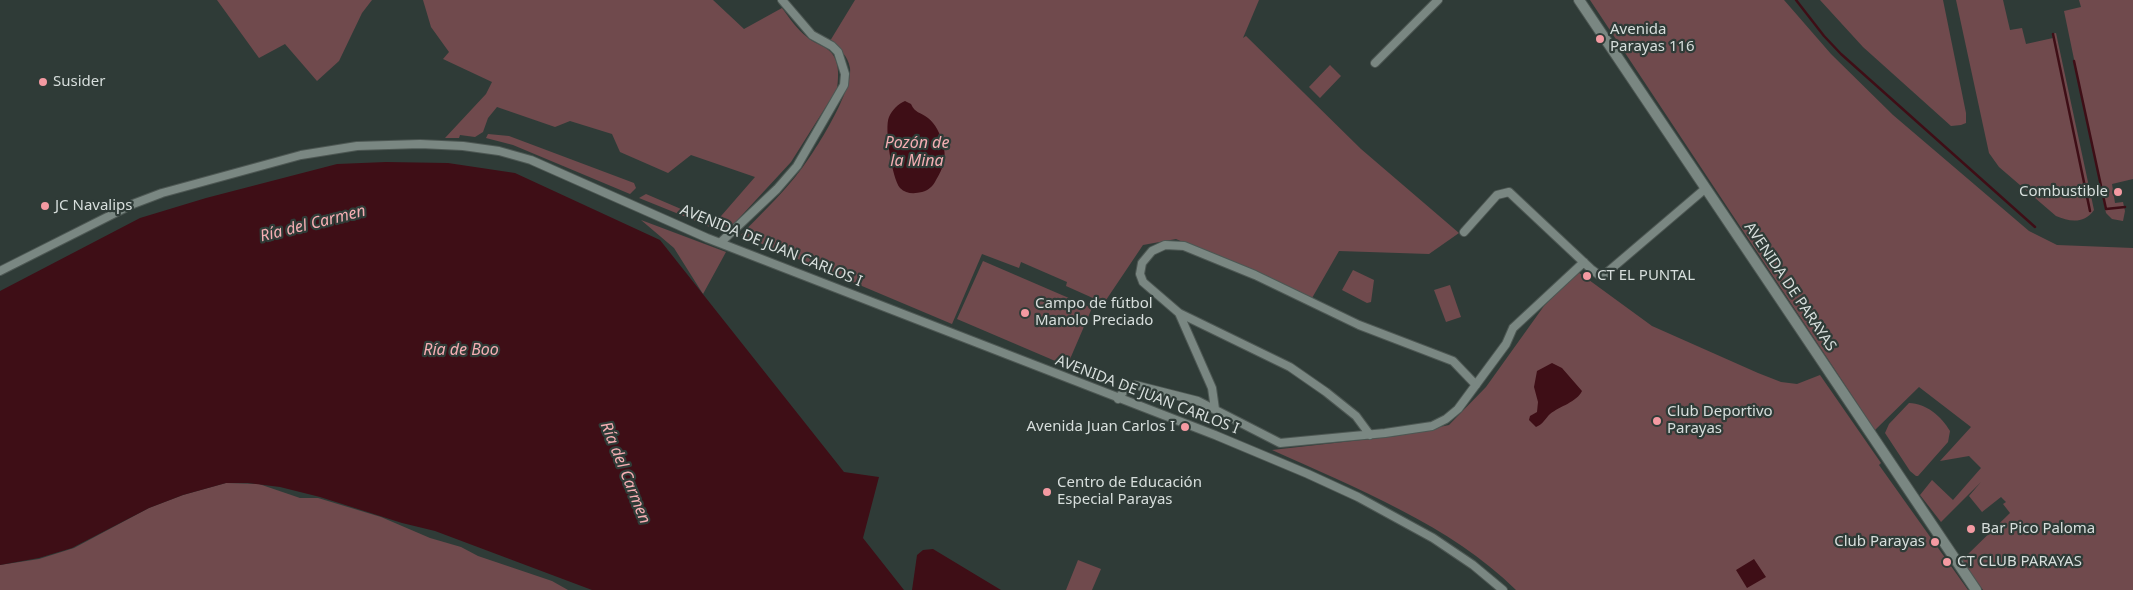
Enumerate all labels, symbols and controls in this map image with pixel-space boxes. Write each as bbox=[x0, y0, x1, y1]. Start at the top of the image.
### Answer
place label: Avenida Parayas 116 bbox=[1610, 21, 1695, 56]
marker: Avenida Parayas 116 bbox=[1594, 33, 1606, 45]
place label: Susider bbox=[53, 73, 105, 91]
marker: Susider bbox=[37, 76, 49, 88]
water label: Pozón de la Mina bbox=[885, 133, 949, 171]
place label: Combustible bbox=[2019, 183, 2108, 201]
marker: Combustible bbox=[2112, 186, 2124, 198]
place label: JC Navalips bbox=[55, 197, 132, 215]
marker: JC Navalips bbox=[39, 200, 51, 212]
street label: AVENIDA DE JUAN CARLOS I bbox=[677, 201, 865, 291]
water label: Ría del Carmen bbox=[258, 202, 368, 246]
street label: AVENIDA DE PARAYAS bbox=[1740, 219, 1840, 355]
place label: CT EL PUNTAL bbox=[1597, 267, 1695, 285]
marker: CT EL PUNTAL bbox=[1581, 270, 1593, 282]
place label: Campo de fútbol Manolo Preciado bbox=[1035, 295, 1153, 330]
marker: Campo de fútbol Manolo Preciado bbox=[1019, 307, 1031, 319]
water label: Ría de Boo bbox=[423, 340, 499, 360]
street label: AVENIDA DE JUAN CARLOS I bbox=[1053, 352, 1241, 438]
place label: Club Deportivo Parayas bbox=[1667, 403, 1773, 438]
marker: Club Deportivo Parayas bbox=[1651, 415, 1663, 427]
place label: Avenida Juan Carlos I bbox=[1027, 418, 1175, 436]
water label: Ría del Carmen bbox=[596, 419, 654, 527]
marker: Avenida Juan Carlos I bbox=[1179, 421, 1191, 433]
place label: Centro de Educación Especial Parayas bbox=[1057, 474, 1202, 509]
marker: Centro de Educación Especial Parayas bbox=[1041, 486, 1053, 498]
place label: Bar Pico Paloma bbox=[1981, 520, 2095, 538]
marker: Bar Pico Paloma bbox=[1965, 523, 1977, 535]
place label: Club Parayas bbox=[1834, 533, 1925, 551]
marker: Club Parayas bbox=[1929, 536, 1941, 548]
place label: CT CLUB PARAYAS bbox=[1957, 553, 2082, 571]
marker: CT CLUB PARAYAS bbox=[1941, 556, 1953, 568]

